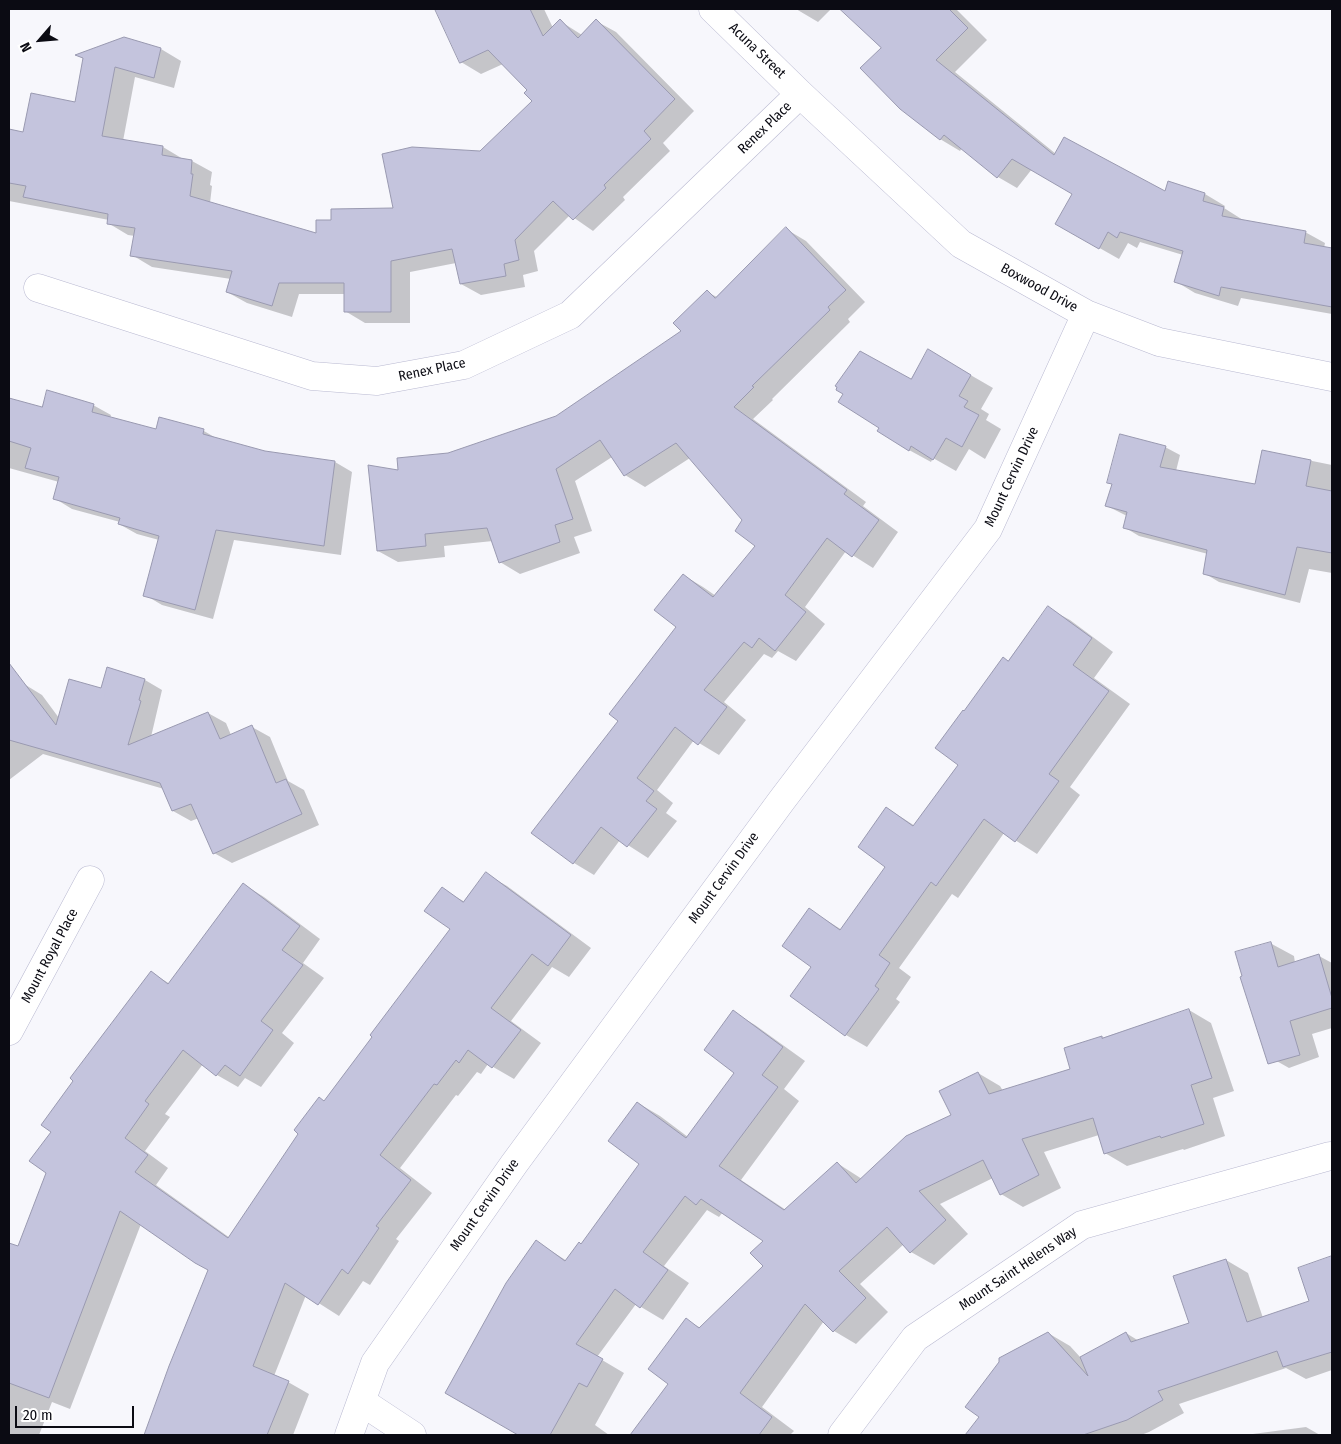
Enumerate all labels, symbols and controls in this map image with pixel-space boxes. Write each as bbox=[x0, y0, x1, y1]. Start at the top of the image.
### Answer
north arrow bbox=[15, 15, 65, 65]
street label: Acuna Street bbox=[725, 20, 789, 82]
text: N bbox=[17, 39, 36, 55]
street label: Renex Place bbox=[735, 98, 795, 158]
street label: Boxwood Drive bbox=[998, 260, 1080, 316]
street label: Renex Place bbox=[397, 355, 467, 385]
street label: Mount Cervin Drive bbox=[981, 424, 1043, 530]
street label: Mount Cervin Drive bbox=[685, 829, 763, 927]
street label: Mount Royal Place bbox=[18, 906, 82, 1006]
street label: Mount Cervin Drive bbox=[447, 1156, 523, 1254]
street label: Mount Saint Helens Way bbox=[956, 1223, 1080, 1315]
scale bar bbox=[18, 1396, 136, 1428]
text: 20 m bbox=[23, 1406, 53, 1424]

